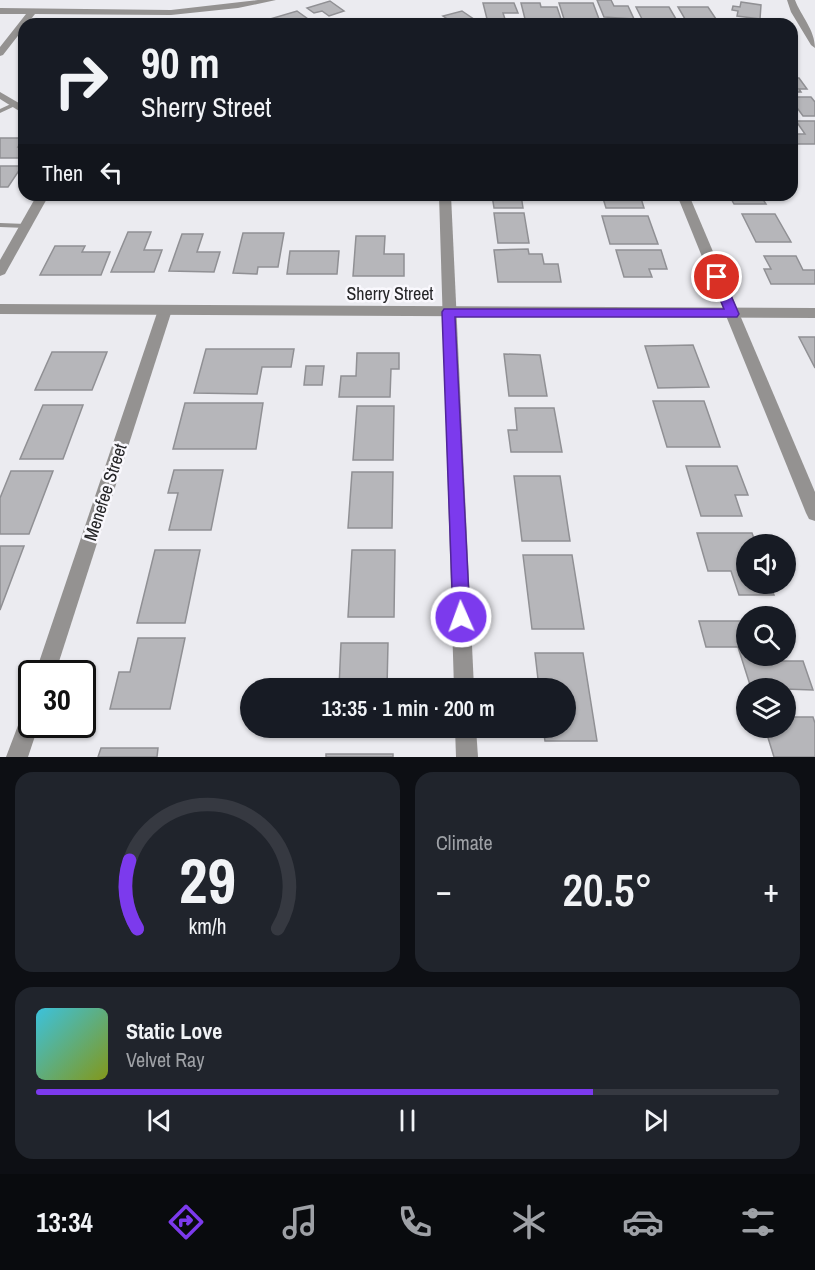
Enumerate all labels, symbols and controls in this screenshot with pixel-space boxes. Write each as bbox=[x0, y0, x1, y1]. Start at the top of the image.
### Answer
text: 90 m bbox=[141, 35, 220, 91]
icon: right bbox=[42, 42, 120, 120]
text: Sherry Street bbox=[141, 89, 271, 125]
icon: left bbox=[95, 156, 128, 189]
text: Then bbox=[42, 158, 83, 188]
pin bbox=[691, 251, 742, 302]
icon: arrive bbox=[700, 260, 733, 293]
street label: Sherry Street bbox=[347, 281, 433, 306]
street label: Menefee Street bbox=[78, 440, 132, 544]
map controls bbox=[736, 534, 796, 738]
button: sound bbox=[736, 534, 796, 594]
position arrow bbox=[429, 585, 493, 649]
button: search bbox=[736, 606, 796, 666]
speed limit sign: 30 bbox=[18, 660, 96, 738]
button: layers bbox=[736, 678, 796, 738]
text: 13:35 · 1 min · 200 m bbox=[321, 693, 495, 723]
text: Climate bbox=[436, 829, 493, 856]
text: 29 bbox=[179, 838, 236, 922]
text: 20.5° bbox=[563, 859, 652, 920]
text: − bbox=[436, 868, 452, 912]
text: + bbox=[763, 868, 779, 912]
text: km/h bbox=[188, 912, 227, 941]
text: Static Love bbox=[126, 1016, 222, 1046]
text: Velvet Ray bbox=[126, 1046, 204, 1073]
icon: previous bbox=[143, 1104, 176, 1137]
icon: pause bbox=[391, 1104, 424, 1137]
icon: next bbox=[639, 1104, 672, 1137]
icon: directions bbox=[165, 1201, 207, 1243]
icon: music bbox=[279, 1201, 321, 1243]
icon: phone bbox=[394, 1201, 436, 1243]
icon: climate bbox=[508, 1201, 550, 1243]
icon: car bbox=[622, 1201, 664, 1243]
icon: filters bbox=[737, 1201, 779, 1243]
text: 13:34 bbox=[36, 1204, 93, 1240]

